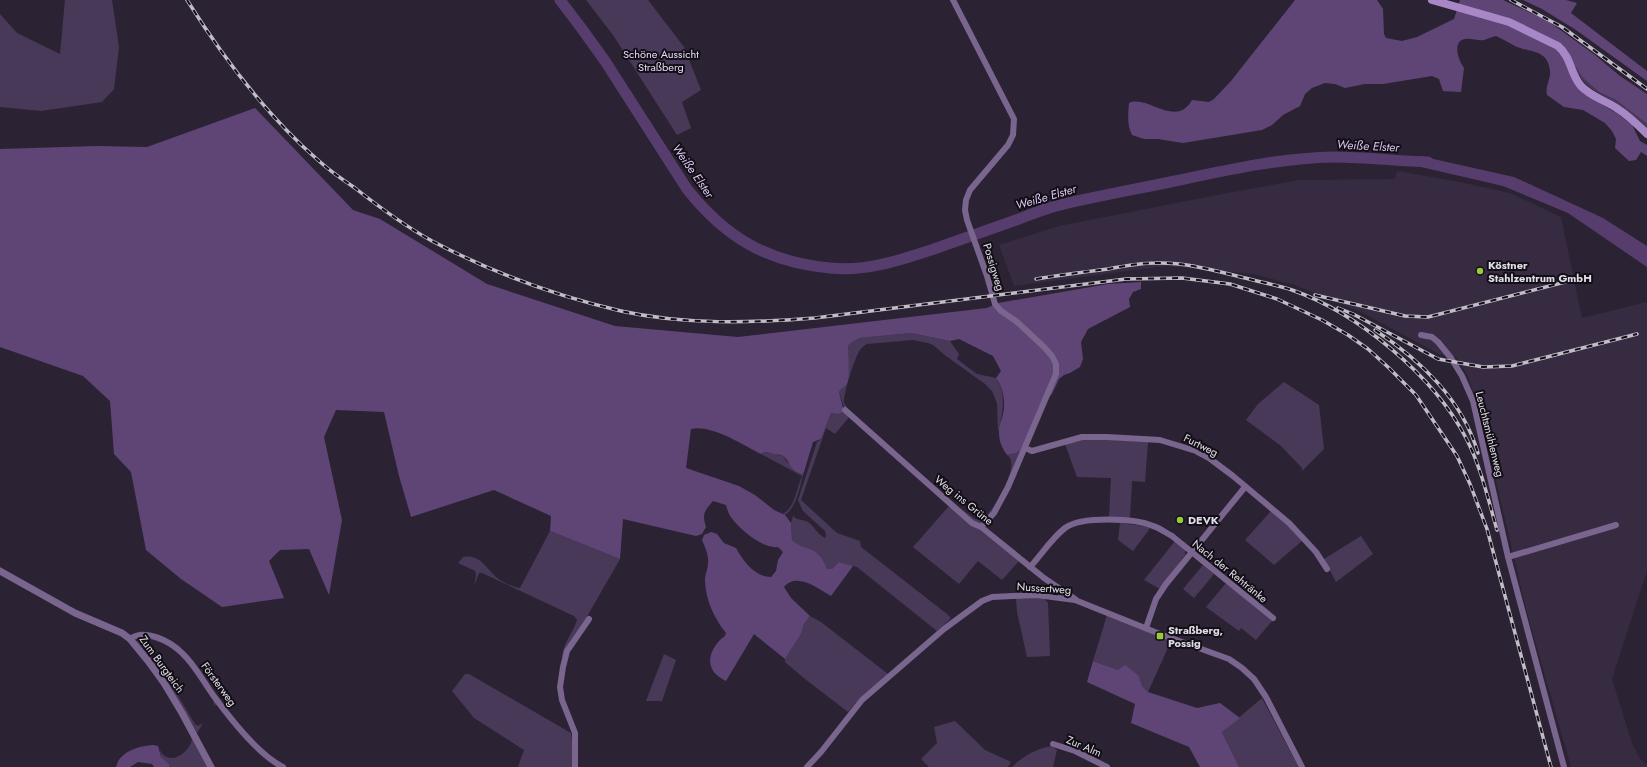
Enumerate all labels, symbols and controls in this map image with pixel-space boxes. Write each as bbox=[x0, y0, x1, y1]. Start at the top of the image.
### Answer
park label: Schöne Aussicht Straßberg bbox=[623, 46, 699, 75]
water label: Weiße Elster bbox=[1336, 135, 1401, 157]
water label: Weiße Elster bbox=[668, 140, 719, 203]
water label: Weiße Elster bbox=[1013, 179, 1080, 214]
street label: Possigweg bbox=[979, 241, 1009, 293]
place label: Köstner Stahlzentrum GmbH bbox=[1488, 257, 1592, 286]
marker: Köstner Stahlzentrum GmbH bbox=[1475, 266, 1485, 276]
street label: Leuchtsmühlenweg bbox=[1472, 389, 1508, 479]
street label: Furtweg bbox=[1181, 430, 1221, 460]
street label: Weg ins Grüne bbox=[931, 471, 997, 529]
place label: DEVK bbox=[1188, 512, 1219, 528]
marker: DEVK bbox=[1175, 515, 1185, 525]
street label: Nach der Rehtränke bbox=[1189, 536, 1271, 607]
street label: Nussertweg bbox=[1016, 578, 1072, 598]
place label: Straßberg, Possig bbox=[1168, 622, 1223, 651]
marker: Straßberg, Possig bbox=[1155, 631, 1165, 641]
street label: Zum Burgteich bbox=[136, 632, 188, 696]
street label: Försterweg bbox=[198, 659, 240, 709]
street label: Zur Alm bbox=[1064, 731, 1104, 761]

